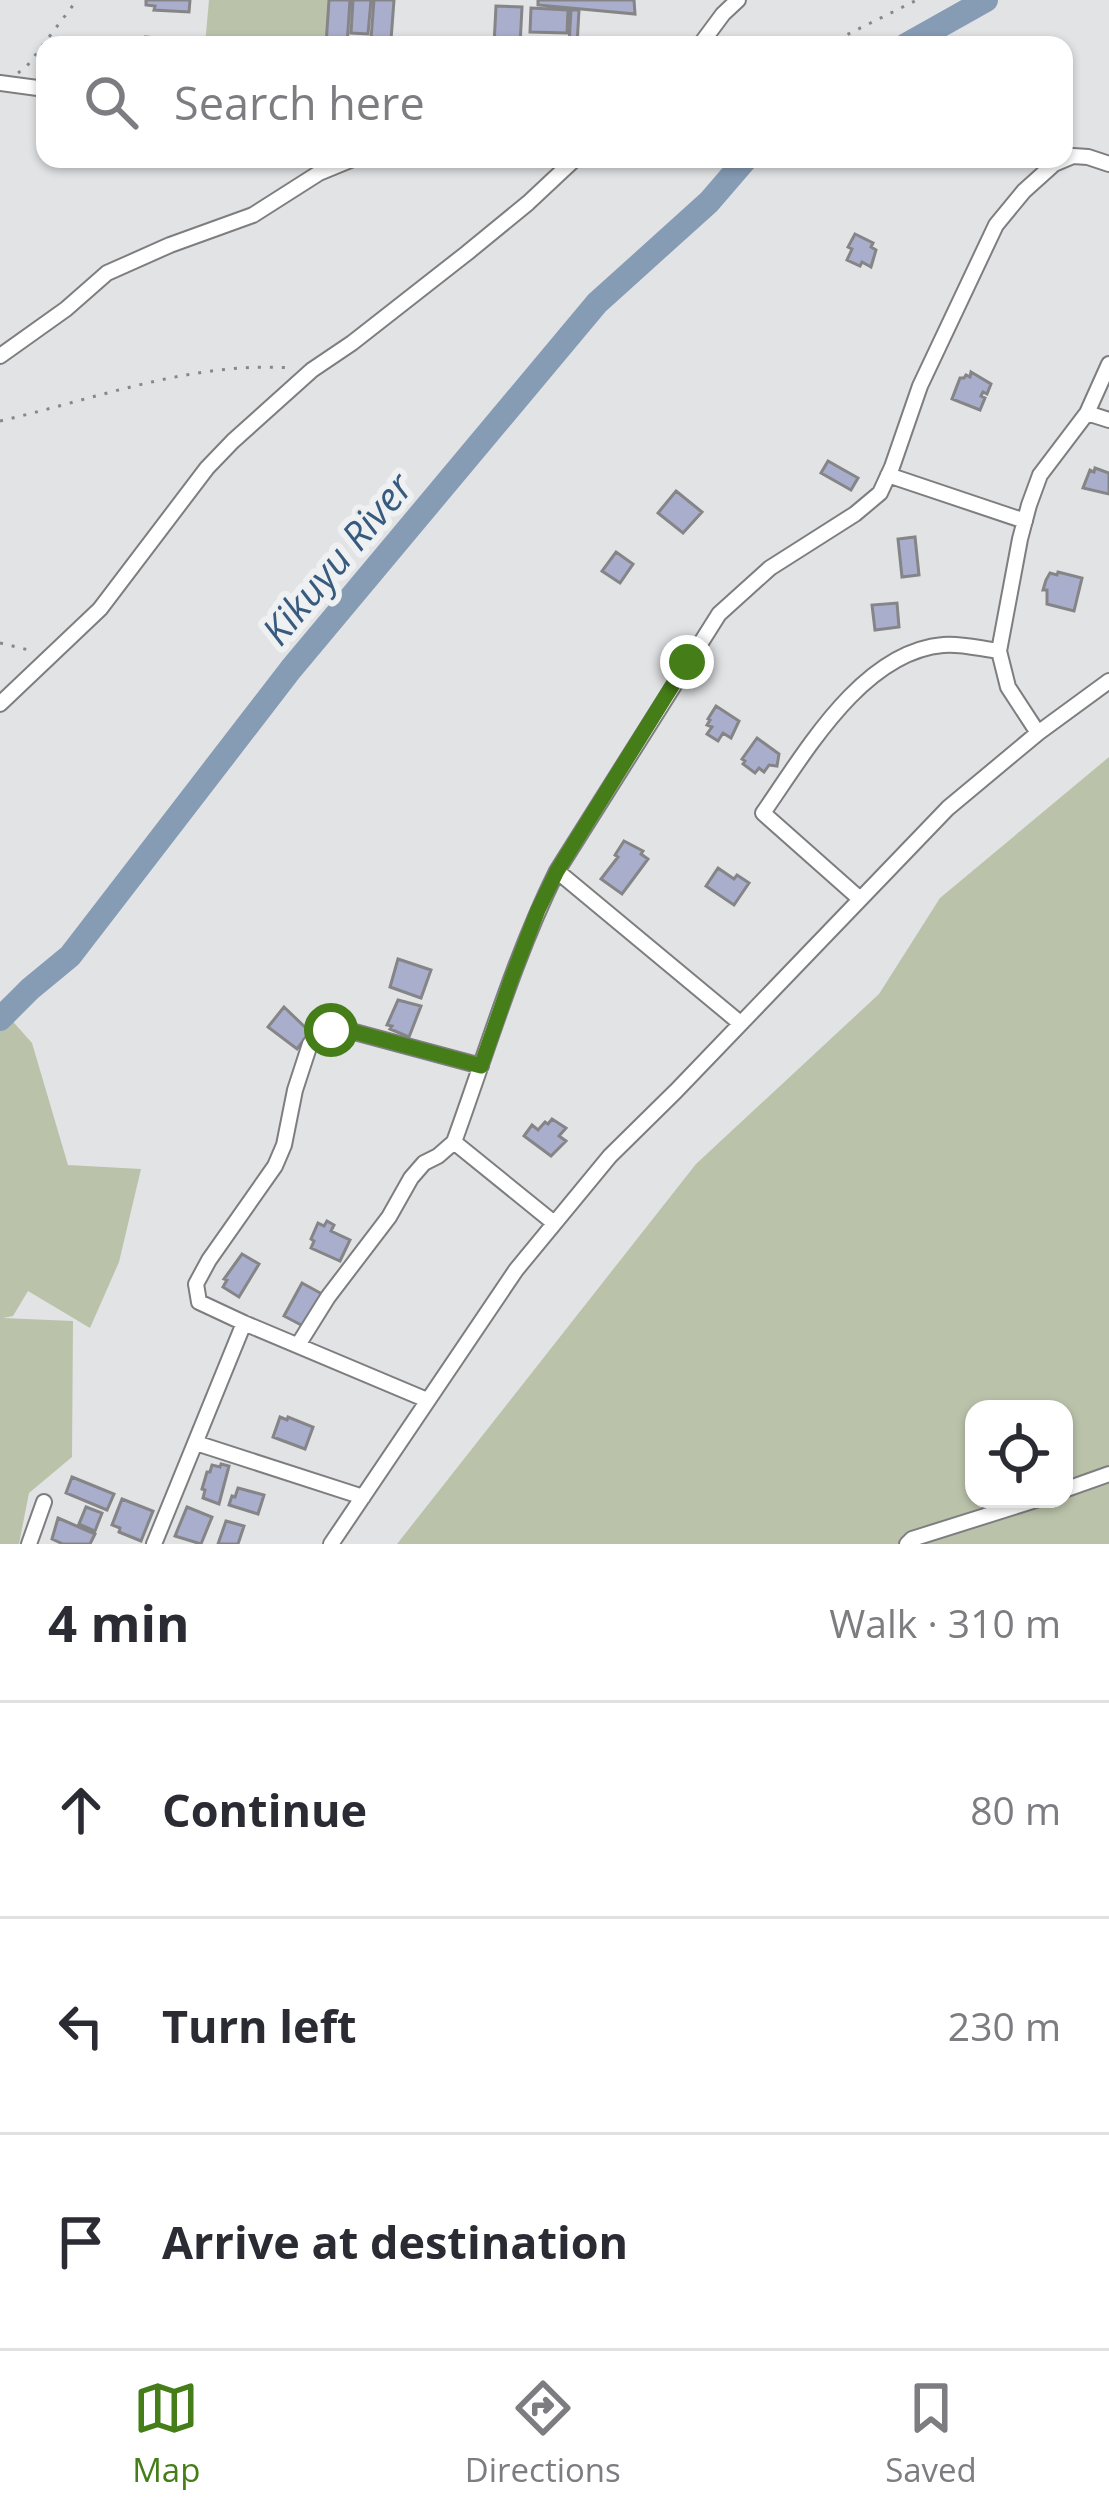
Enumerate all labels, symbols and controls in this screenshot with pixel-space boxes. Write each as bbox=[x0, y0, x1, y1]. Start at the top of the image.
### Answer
search box bbox=[36, 36, 1073, 168]
icon: search bbox=[78, 69, 144, 135]
text: Search here bbox=[174, 72, 425, 133]
water label: Kikuyu River bbox=[248, 460, 424, 655]
route end bbox=[660, 635, 714, 689]
route start bbox=[304, 1003, 358, 1057]
map controls bbox=[965, 1400, 1073, 1508]
button: locate bbox=[965, 1400, 1073, 1508]
text: 4 min bbox=[48, 1587, 190, 1657]
text: Walk · 310 m bbox=[829, 1596, 1061, 1649]
icon: ahead bbox=[48, 1777, 114, 1843]
text: Continue bbox=[162, 1779, 367, 1840]
text: 80 m bbox=[970, 1783, 1061, 1836]
icon: left bbox=[48, 1993, 114, 2059]
text: Turn left bbox=[162, 1995, 357, 2056]
text: 230 m bbox=[948, 1999, 1061, 2052]
icon: arrive bbox=[48, 2209, 114, 2275]
text: Arrive at destination bbox=[162, 2211, 628, 2272]
tab: Map bbox=[132, 2375, 200, 2492]
tab: Directions bbox=[465, 2375, 621, 2492]
tab: Saved bbox=[885, 2375, 977, 2492]

